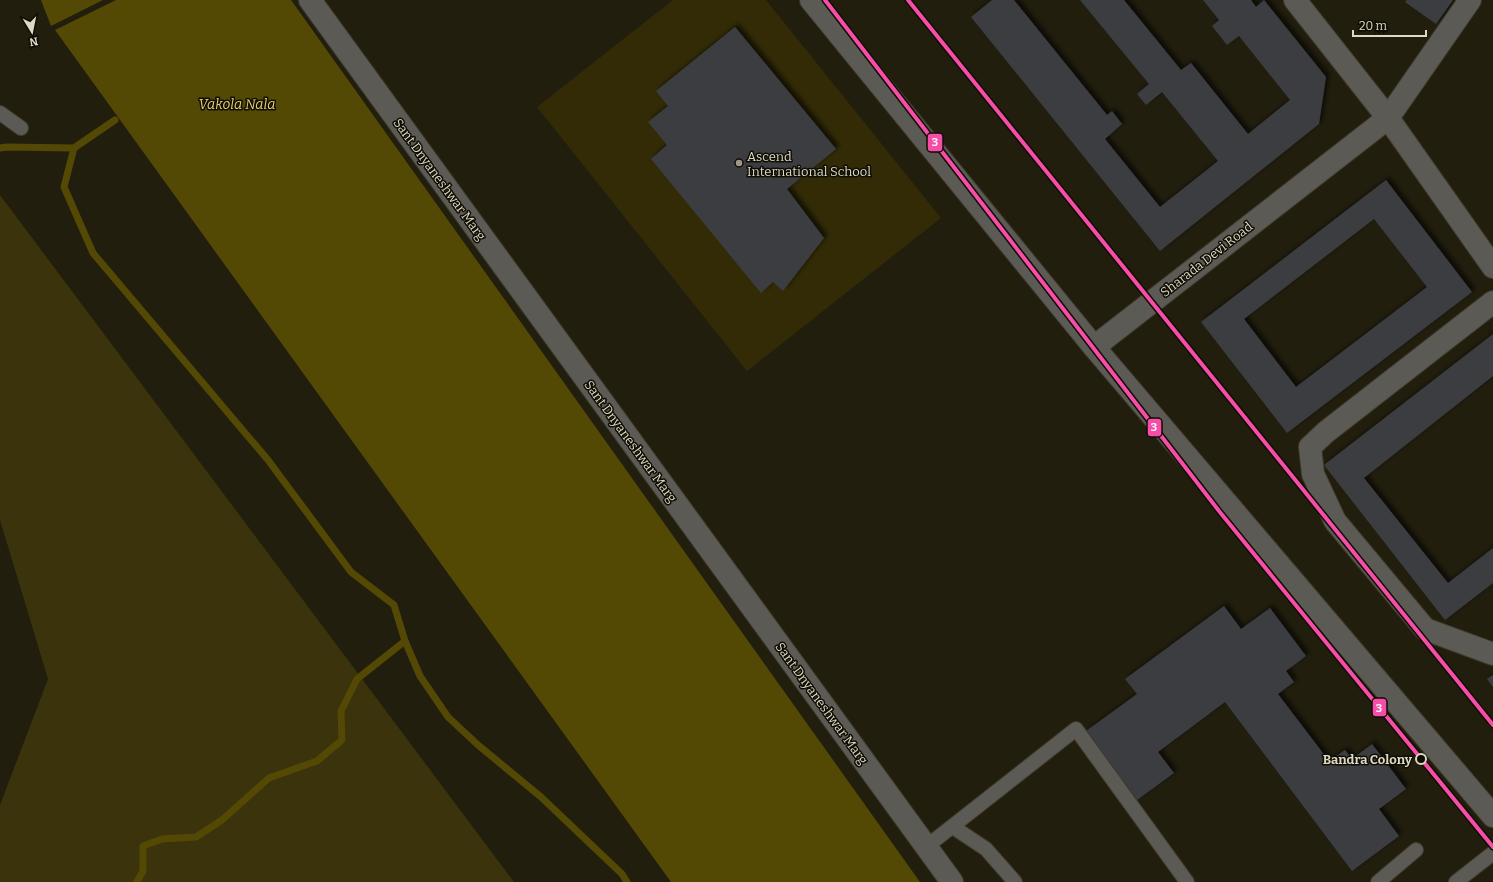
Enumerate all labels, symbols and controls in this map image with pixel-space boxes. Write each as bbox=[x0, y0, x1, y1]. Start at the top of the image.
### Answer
north arrow bbox=[12, 12, 52, 52]
scale bar bbox=[1353, 12, 1426, 38]
text: 20 m bbox=[1359, 19, 1388, 33]
text: N bbox=[28, 34, 39, 49]
water label: Vakola Nala bbox=[198, 96, 276, 113]
street label: Sant Dnyaneshwar Marg bbox=[390, 115, 489, 243]
line badge: 3 bbox=[927, 133, 943, 152]
text: 3 bbox=[932, 136, 938, 149]
place label: Ascend International School bbox=[747, 149, 871, 179]
marker: Ascend International School bbox=[734, 158, 744, 168]
street label: Sharada Devi Road bbox=[1157, 219, 1256, 300]
street label: Sant Dnyaneshwar Marg bbox=[581, 377, 680, 505]
line badge: 3 bbox=[1147, 418, 1162, 437]
text: 3 bbox=[1151, 421, 1157, 434]
street label: Sant Dnyaneshwar Marg bbox=[772, 639, 871, 767]
line badge: 3 bbox=[1372, 698, 1387, 717]
text: 3 bbox=[1376, 702, 1382, 715]
place label: Bandra Colony bbox=[1323, 752, 1413, 767]
marker: Bandra Colony bbox=[1415, 753, 1427, 765]

